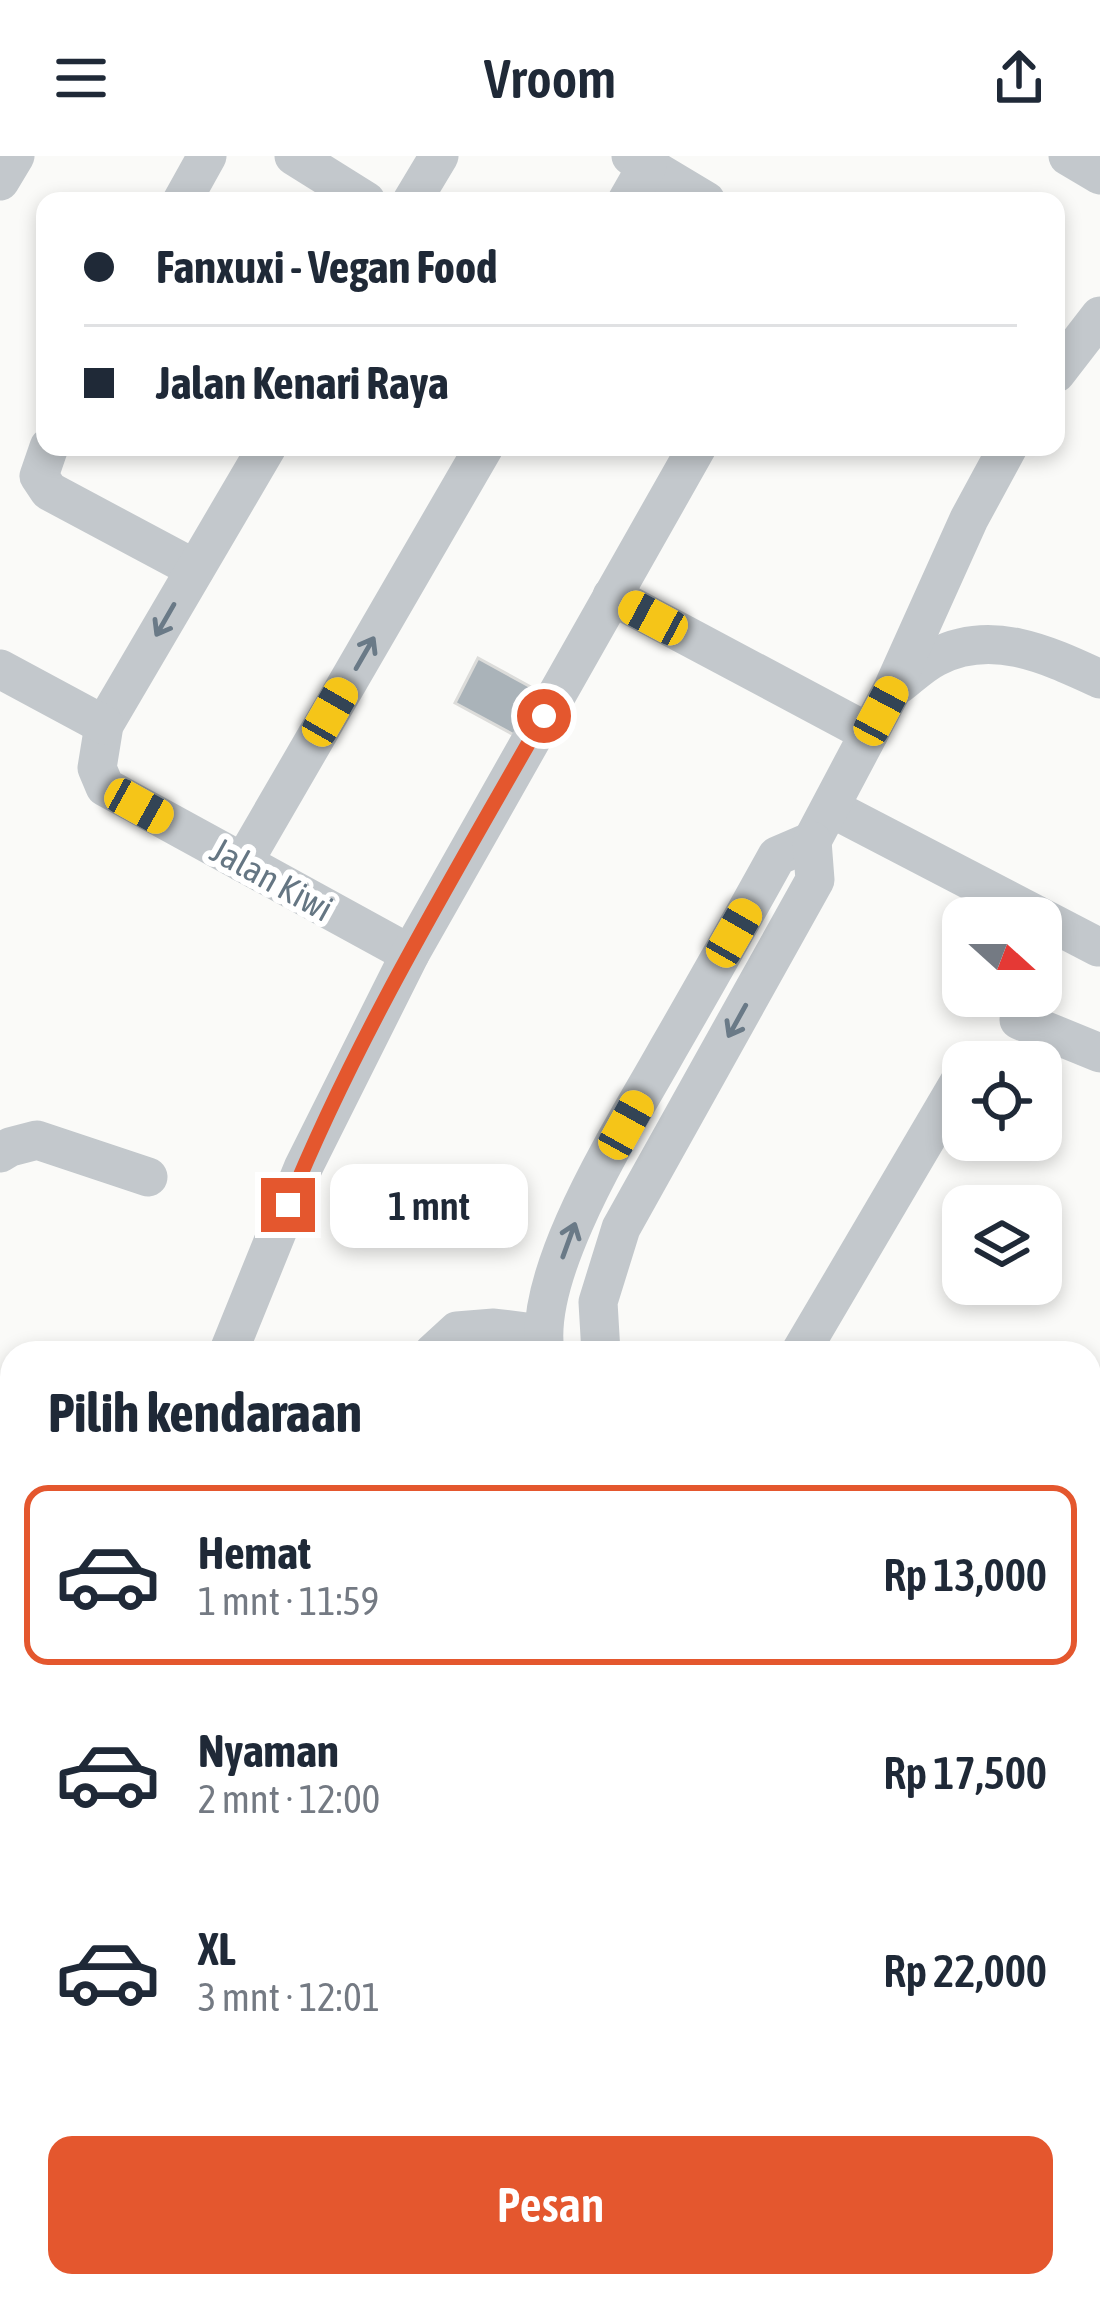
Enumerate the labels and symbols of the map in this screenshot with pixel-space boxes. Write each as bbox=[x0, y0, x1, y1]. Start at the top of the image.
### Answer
car bbox=[613, 585, 693, 651]
one-way arrow bbox=[153, 602, 177, 637]
one-way arrow bbox=[353, 636, 377, 671]
car bbox=[848, 671, 914, 751]
car bbox=[296, 672, 364, 752]
route start bbox=[517, 689, 571, 743]
car bbox=[99, 773, 179, 839]
street label: Jalan Kiwi bbox=[204, 828, 340, 930]
car bbox=[700, 893, 768, 973]
north arrow bbox=[942, 897, 1062, 1017]
one-way arrow bbox=[724, 1003, 748, 1038]
car bbox=[593, 1085, 659, 1165]
callout: 1 mnt bbox=[330, 1163, 528, 1247]
route end bbox=[261, 1178, 315, 1232]
one-way arrow bbox=[559, 1222, 581, 1259]

